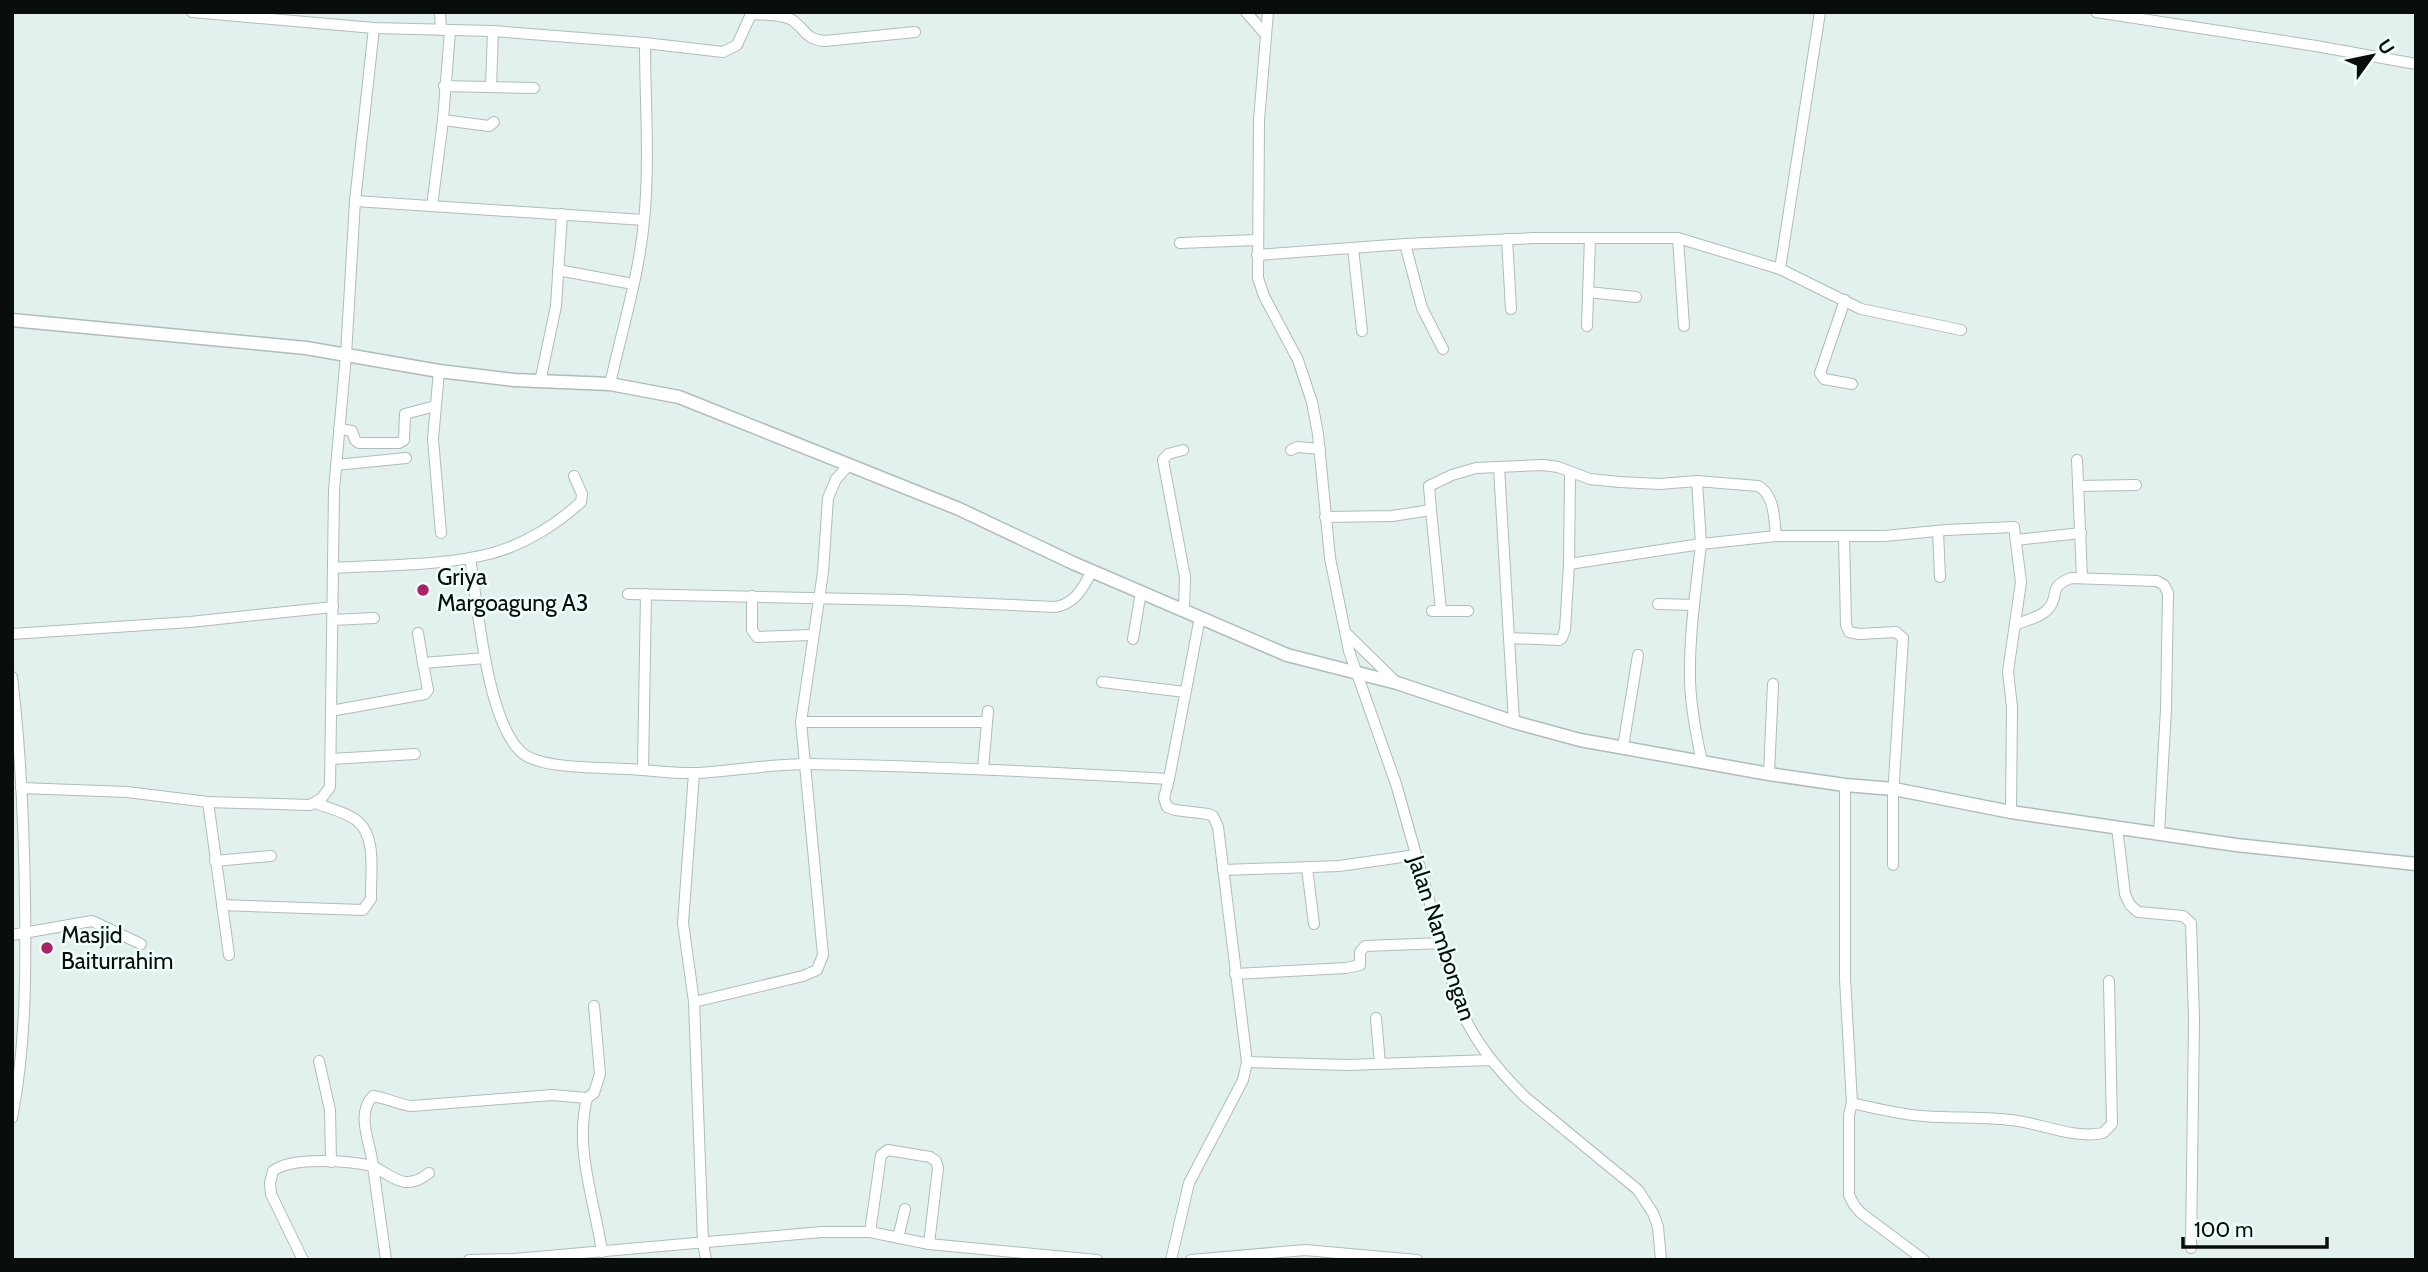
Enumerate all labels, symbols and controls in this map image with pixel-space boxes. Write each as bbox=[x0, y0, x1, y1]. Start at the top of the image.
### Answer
north arrow bbox=[2337, 21, 2407, 91]
text: U bbox=[2372, 35, 2399, 59]
place label: Griya Margoagung A3 bbox=[437, 563, 588, 617]
marker: Griya Margoagung A3 bbox=[415, 582, 431, 598]
street label: Jalan Nambongan bbox=[1402, 851, 1482, 1024]
place label: Masjid Baiturrahim bbox=[61, 921, 173, 975]
marker: Masjid Baiturrahim bbox=[39, 940, 55, 956]
scale bar bbox=[2183, 1206, 2326, 1250]
text: 100 m bbox=[2194, 1217, 2253, 1242]

